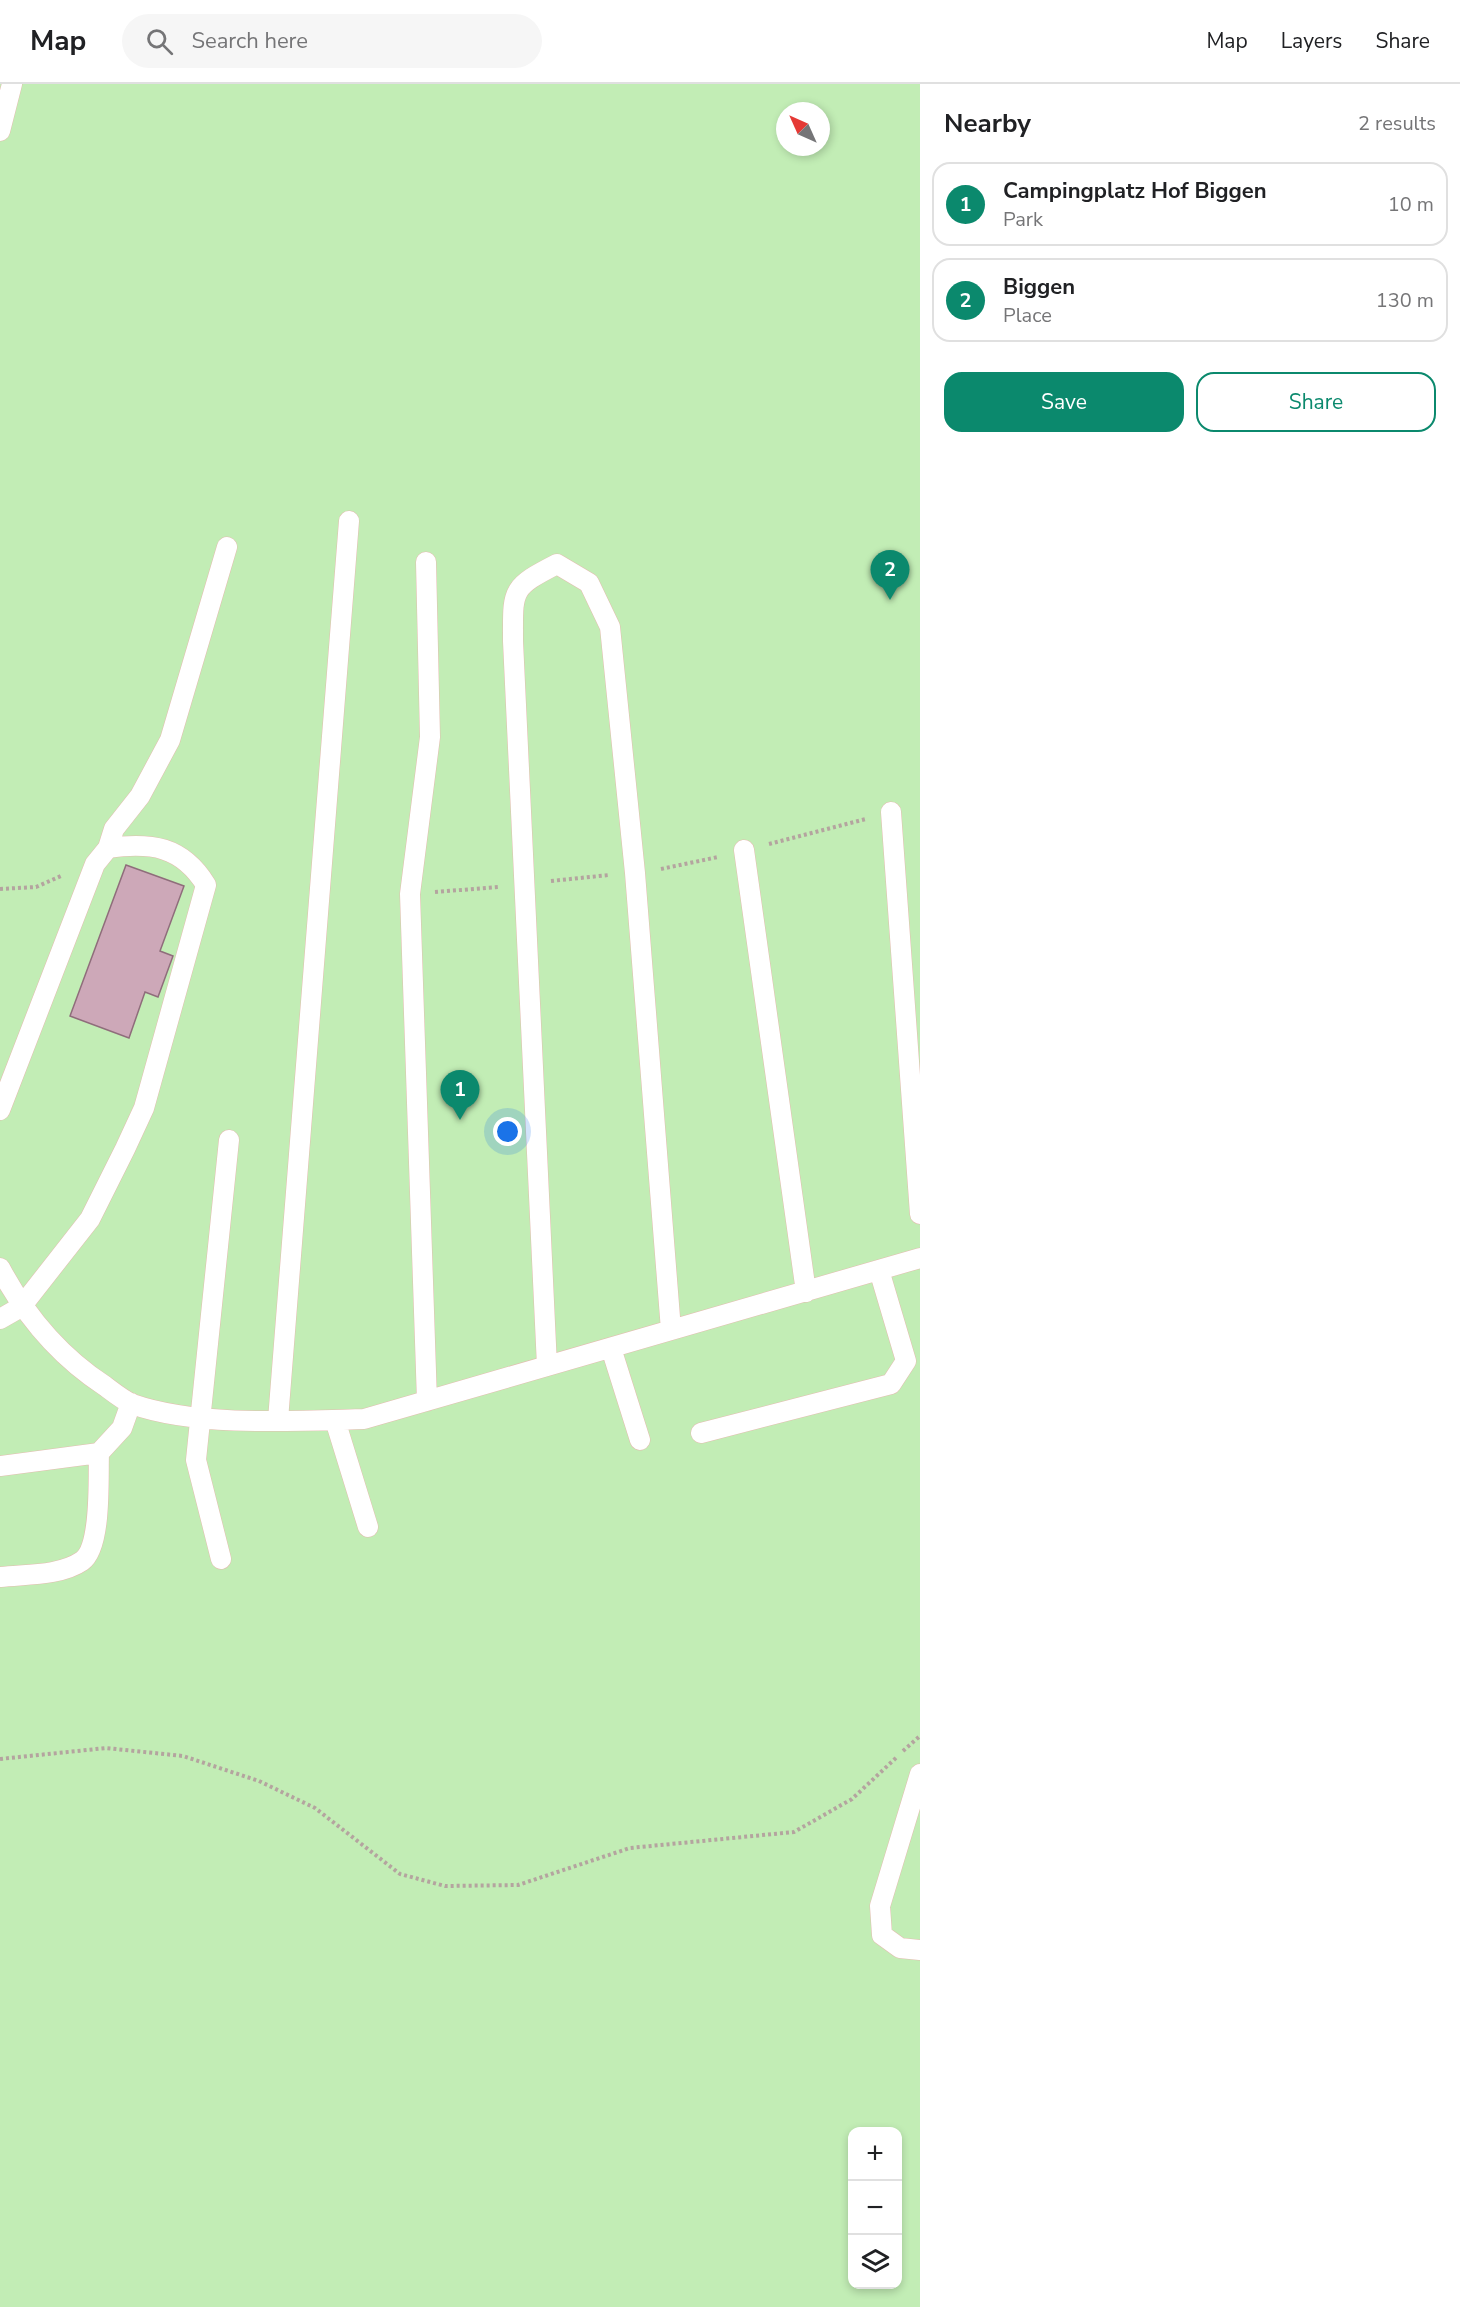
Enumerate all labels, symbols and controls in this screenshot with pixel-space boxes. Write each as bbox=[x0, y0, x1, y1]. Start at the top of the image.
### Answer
search box bbox=[122, 14, 542, 68]
text: Map bbox=[30, 22, 86, 60]
icon: search bbox=[143, 25, 176, 58]
text: Search here bbox=[191, 26, 308, 56]
text: Map bbox=[1206, 27, 1248, 55]
text: Layers bbox=[1281, 27, 1342, 55]
text: Share bbox=[1375, 27, 1430, 55]
north arrow bbox=[776, 102, 830, 156]
text: Nearby bbox=[944, 106, 1031, 141]
text: 2 results bbox=[1358, 110, 1436, 137]
text: Campingplatz Hof Biggen bbox=[1003, 176, 1267, 206]
text: 1 bbox=[960, 191, 972, 218]
text: 10 m bbox=[1388, 191, 1434, 218]
text: Park bbox=[1003, 206, 1043, 233]
text: Biggen bbox=[1003, 272, 1075, 302]
text: 2 bbox=[960, 287, 972, 314]
text: 130 m bbox=[1376, 287, 1434, 314]
text: Place bbox=[1003, 302, 1052, 329]
button: Save bbox=[944, 372, 1184, 432]
button: Share bbox=[1196, 372, 1436, 432]
pin: 2 bbox=[870, 550, 910, 600]
pin: 1 bbox=[440, 1070, 480, 1120]
your location bbox=[493, 1117, 522, 1146]
map controls bbox=[848, 2127, 902, 2289]
button: + bbox=[848, 2127, 902, 2181]
button: − bbox=[848, 2181, 902, 2235]
button: layers bbox=[848, 2235, 902, 2289]

